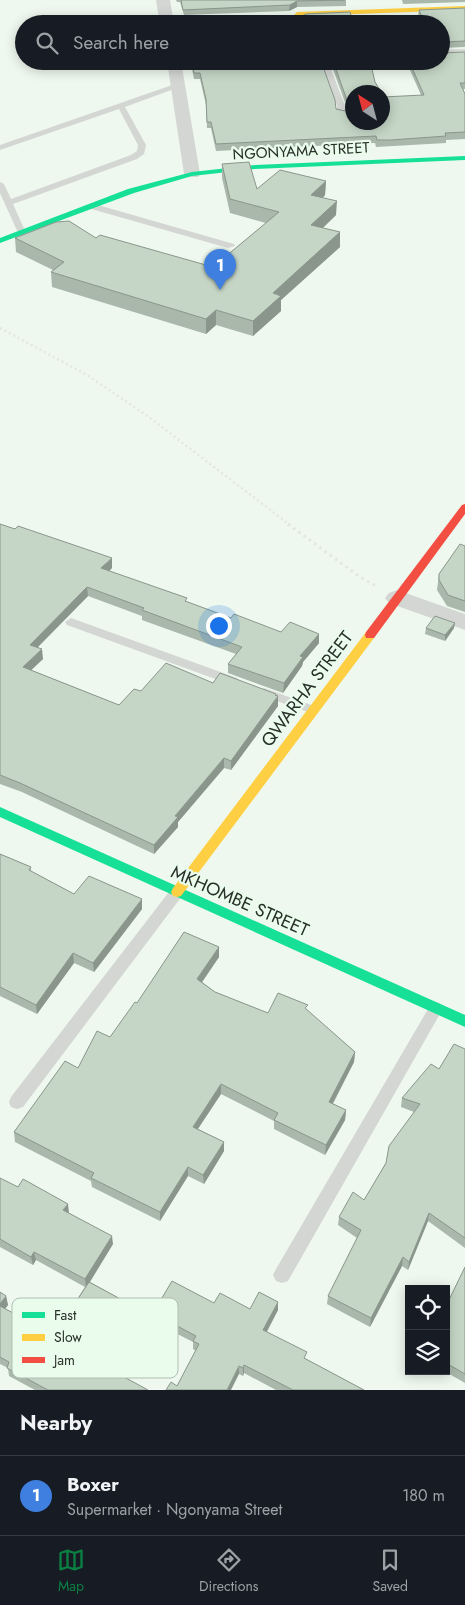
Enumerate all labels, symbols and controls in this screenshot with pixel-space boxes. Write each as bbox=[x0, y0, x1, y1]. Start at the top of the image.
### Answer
search box bbox=[15, 15, 450, 70]
icon: search bbox=[33, 29, 61, 57]
text: Search here bbox=[73, 29, 169, 56]
north arrow bbox=[345, 85, 390, 130]
street label: NGONYAMA STREET bbox=[232, 136, 370, 166]
pin: 1 bbox=[204, 249, 236, 290]
your location bbox=[206, 613, 232, 639]
street label: QWARHA STREET bbox=[255, 625, 360, 752]
street label: MKHOMBE STREET bbox=[167, 859, 314, 943]
map controls bbox=[405, 1285, 450, 1375]
button: locate bbox=[405, 1285, 450, 1330]
legend bbox=[12, 1298, 178, 1378]
text: Fast bbox=[54, 1305, 77, 1325]
text: Slow bbox=[54, 1327, 82, 1347]
button: layers bbox=[405, 1330, 450, 1375]
text: Jam bbox=[52, 1350, 75, 1370]
text: Nearby bbox=[20, 1408, 92, 1438]
text: Boxer bbox=[67, 1471, 119, 1498]
text: 1 bbox=[32, 1484, 40, 1507]
text: 180 m bbox=[402, 1484, 445, 1507]
text: Supermarket · Ngonyama Street bbox=[67, 1498, 282, 1521]
tab: Map bbox=[57, 1546, 85, 1596]
tab: Directions bbox=[199, 1546, 258, 1596]
tab: Saved bbox=[372, 1546, 408, 1596]

